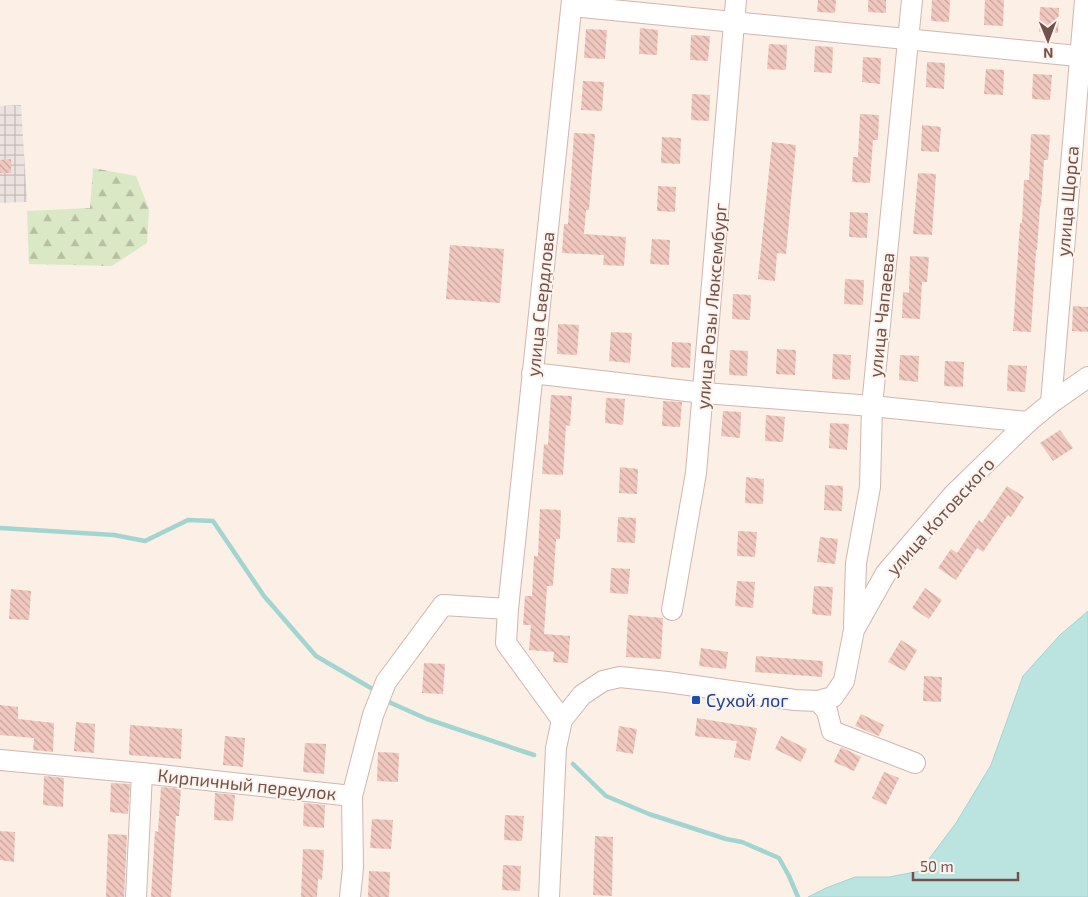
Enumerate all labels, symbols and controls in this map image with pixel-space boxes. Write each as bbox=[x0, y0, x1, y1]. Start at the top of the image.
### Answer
north arrow bbox=[1023, 15, 1073, 65]
text: N bbox=[1043, 45, 1053, 62]
street label: улица Щорса bbox=[1051, 145, 1083, 257]
street label: улица Розы Люксембург bbox=[691, 202, 731, 410]
street label: улица Свердлова bbox=[521, 230, 559, 378]
street label: улица Чапаева bbox=[864, 251, 898, 379]
street label: улица Котовского bbox=[881, 452, 999, 580]
place label: Сухой лог bbox=[706, 689, 789, 711]
marker: Сухой лог bbox=[690, 694, 702, 706]
street label: Кирпичный переулок bbox=[157, 764, 338, 804]
scale bar bbox=[913, 850, 1018, 882]
text: 50 m bbox=[920, 857, 954, 875]

